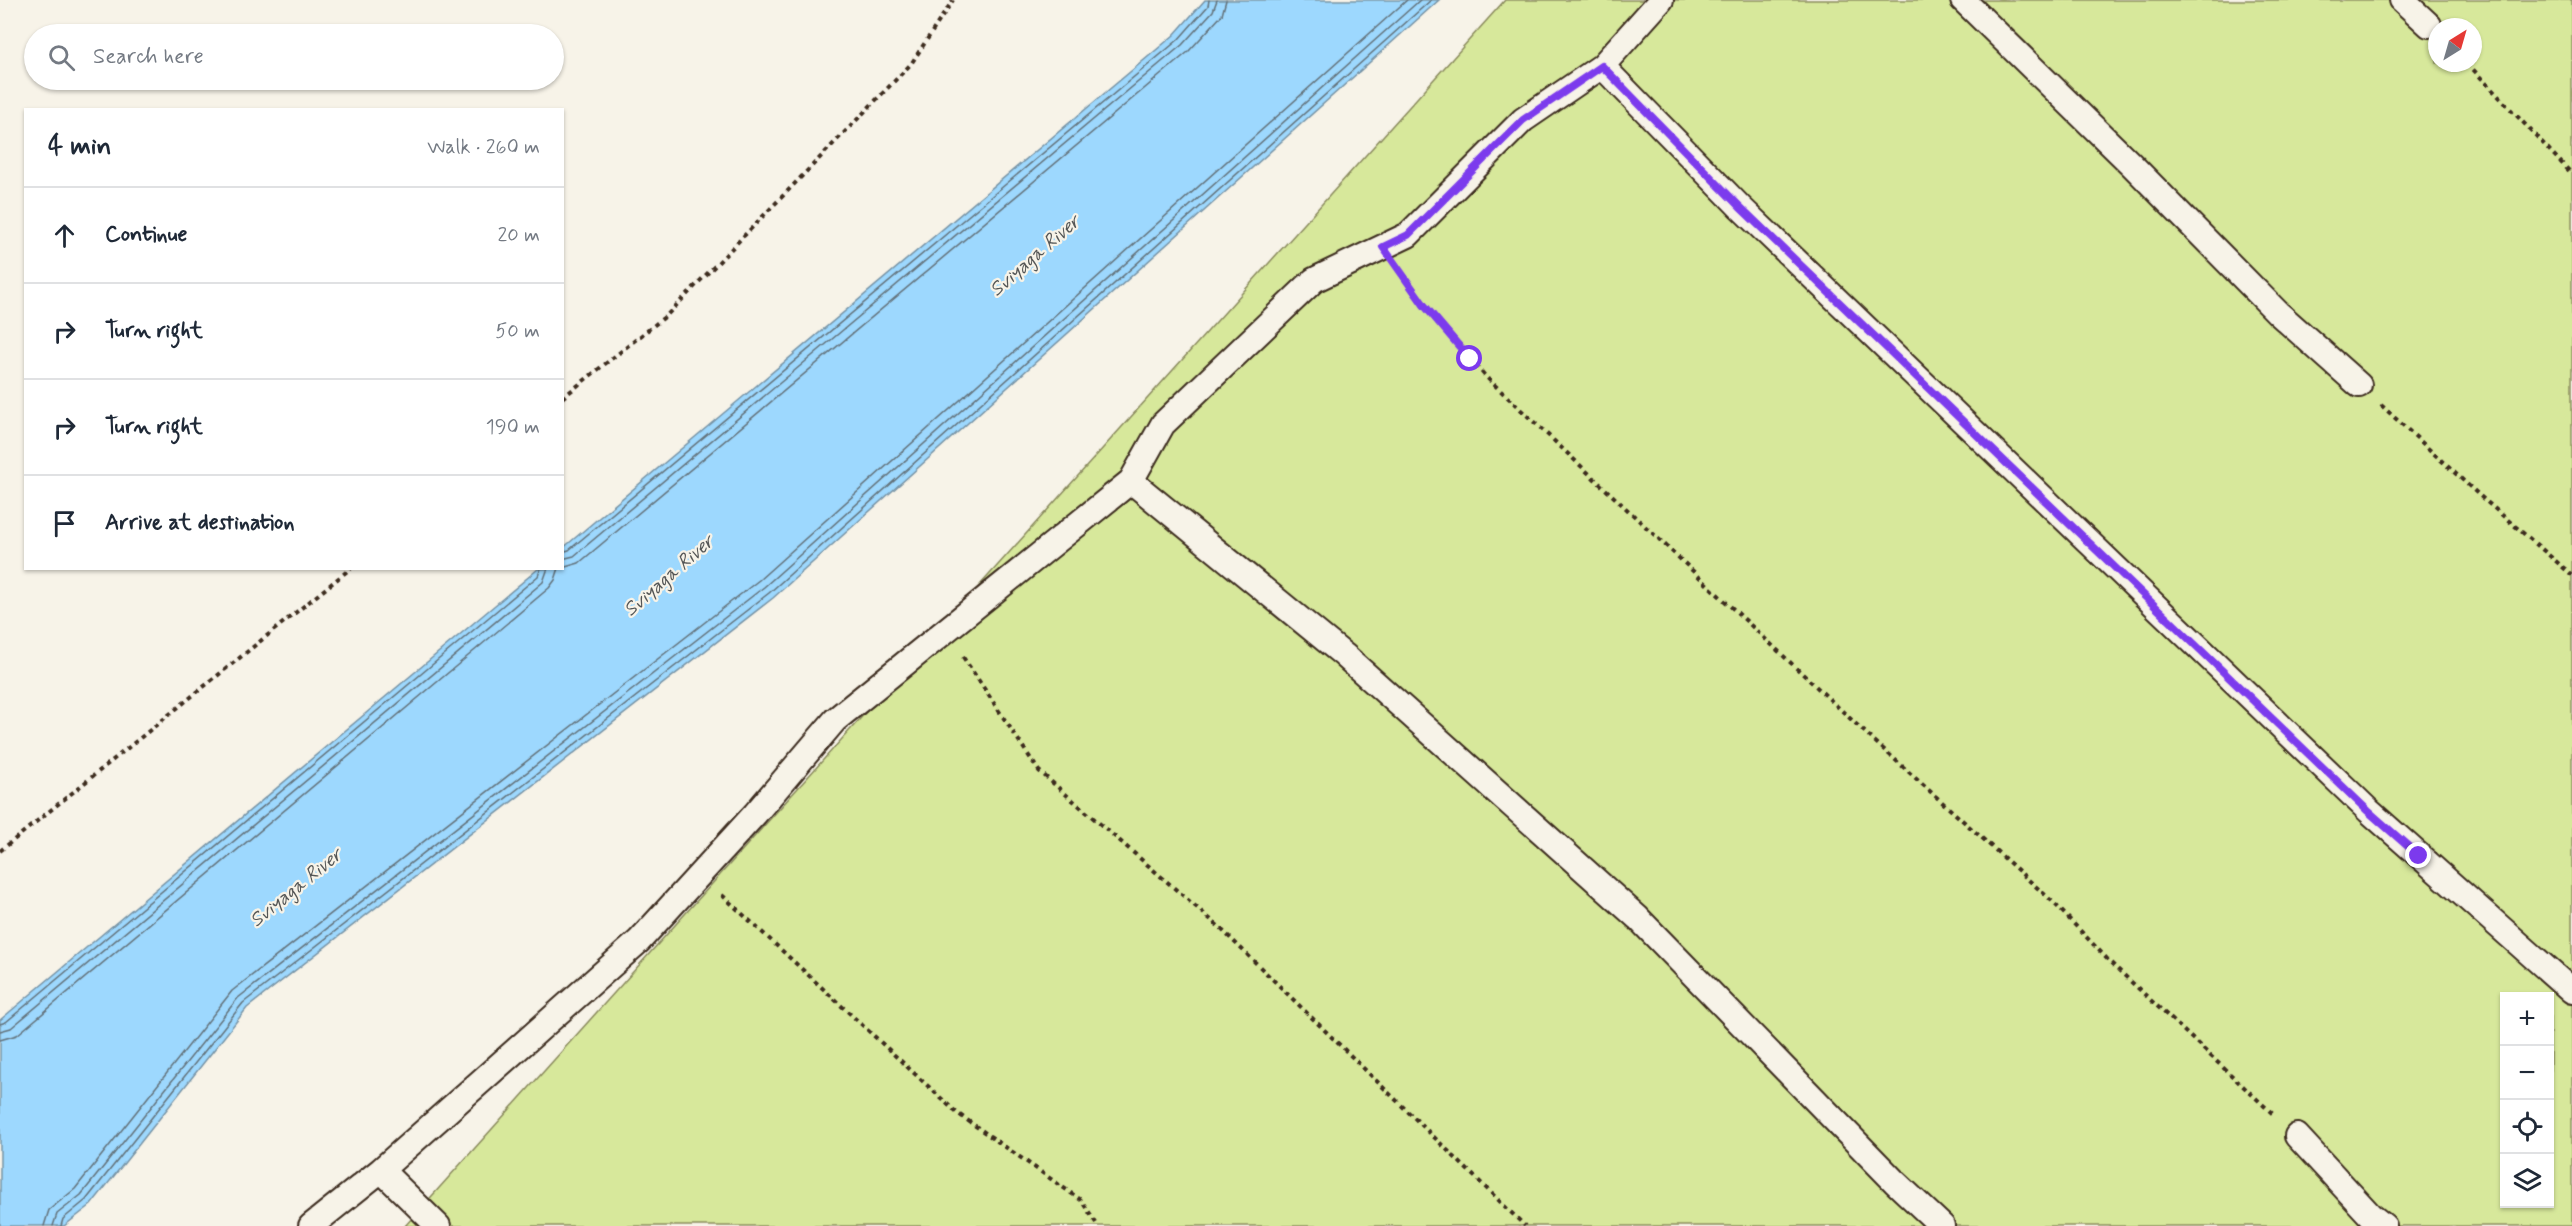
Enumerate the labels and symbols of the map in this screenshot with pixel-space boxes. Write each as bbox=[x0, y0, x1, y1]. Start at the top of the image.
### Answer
north arrow bbox=[2428, 18, 2482, 72]
water label: Sviyaga River bbox=[984, 207, 1088, 303]
route start bbox=[1456, 345, 1482, 371]
water label: Sviyaga River bbox=[618, 527, 722, 623]
water label: Sviyaga River bbox=[244, 841, 350, 934]
route end bbox=[2405, 842, 2431, 868]

